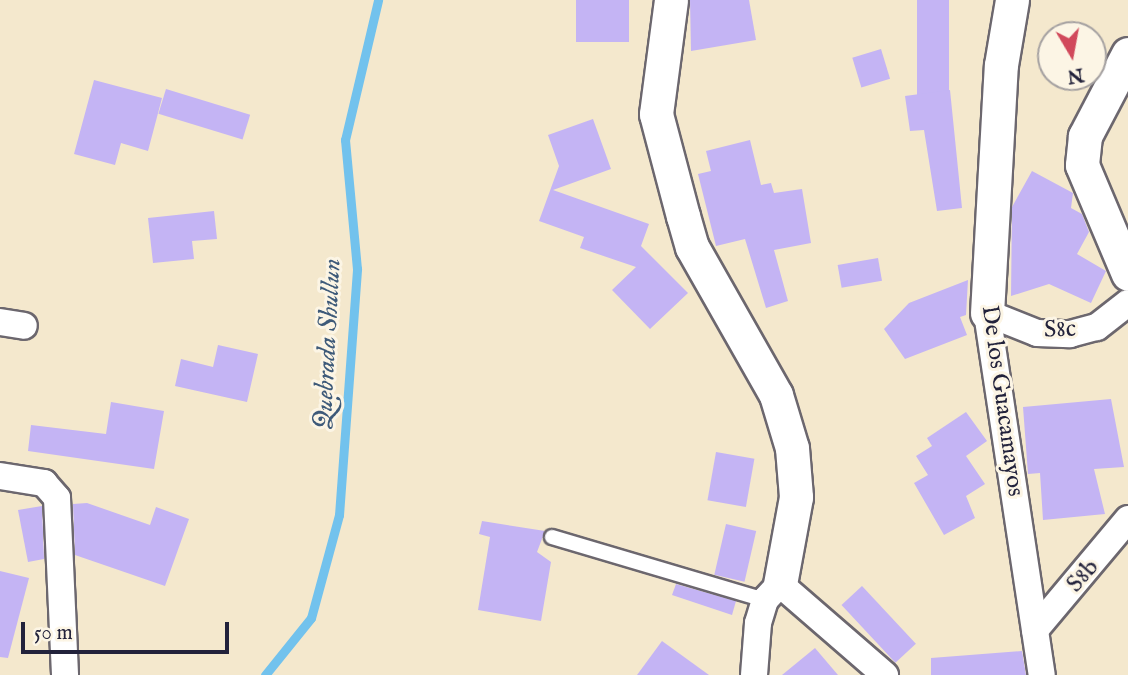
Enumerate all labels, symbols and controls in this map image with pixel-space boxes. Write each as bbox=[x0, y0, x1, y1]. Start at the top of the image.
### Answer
north arrow bbox=[1037, 21, 1107, 91]
text: N bbox=[1065, 61, 1085, 88]
water label: Quebrada Shullun bbox=[308, 258, 348, 430]
street label: De los Guacamayos bbox=[974, 304, 1030, 498]
street label: S8c bbox=[1043, 315, 1077, 345]
street label: S8b bbox=[1061, 554, 1105, 598]
scale bar bbox=[24, 608, 233, 652]
text: 50 m bbox=[34, 620, 73, 647]

